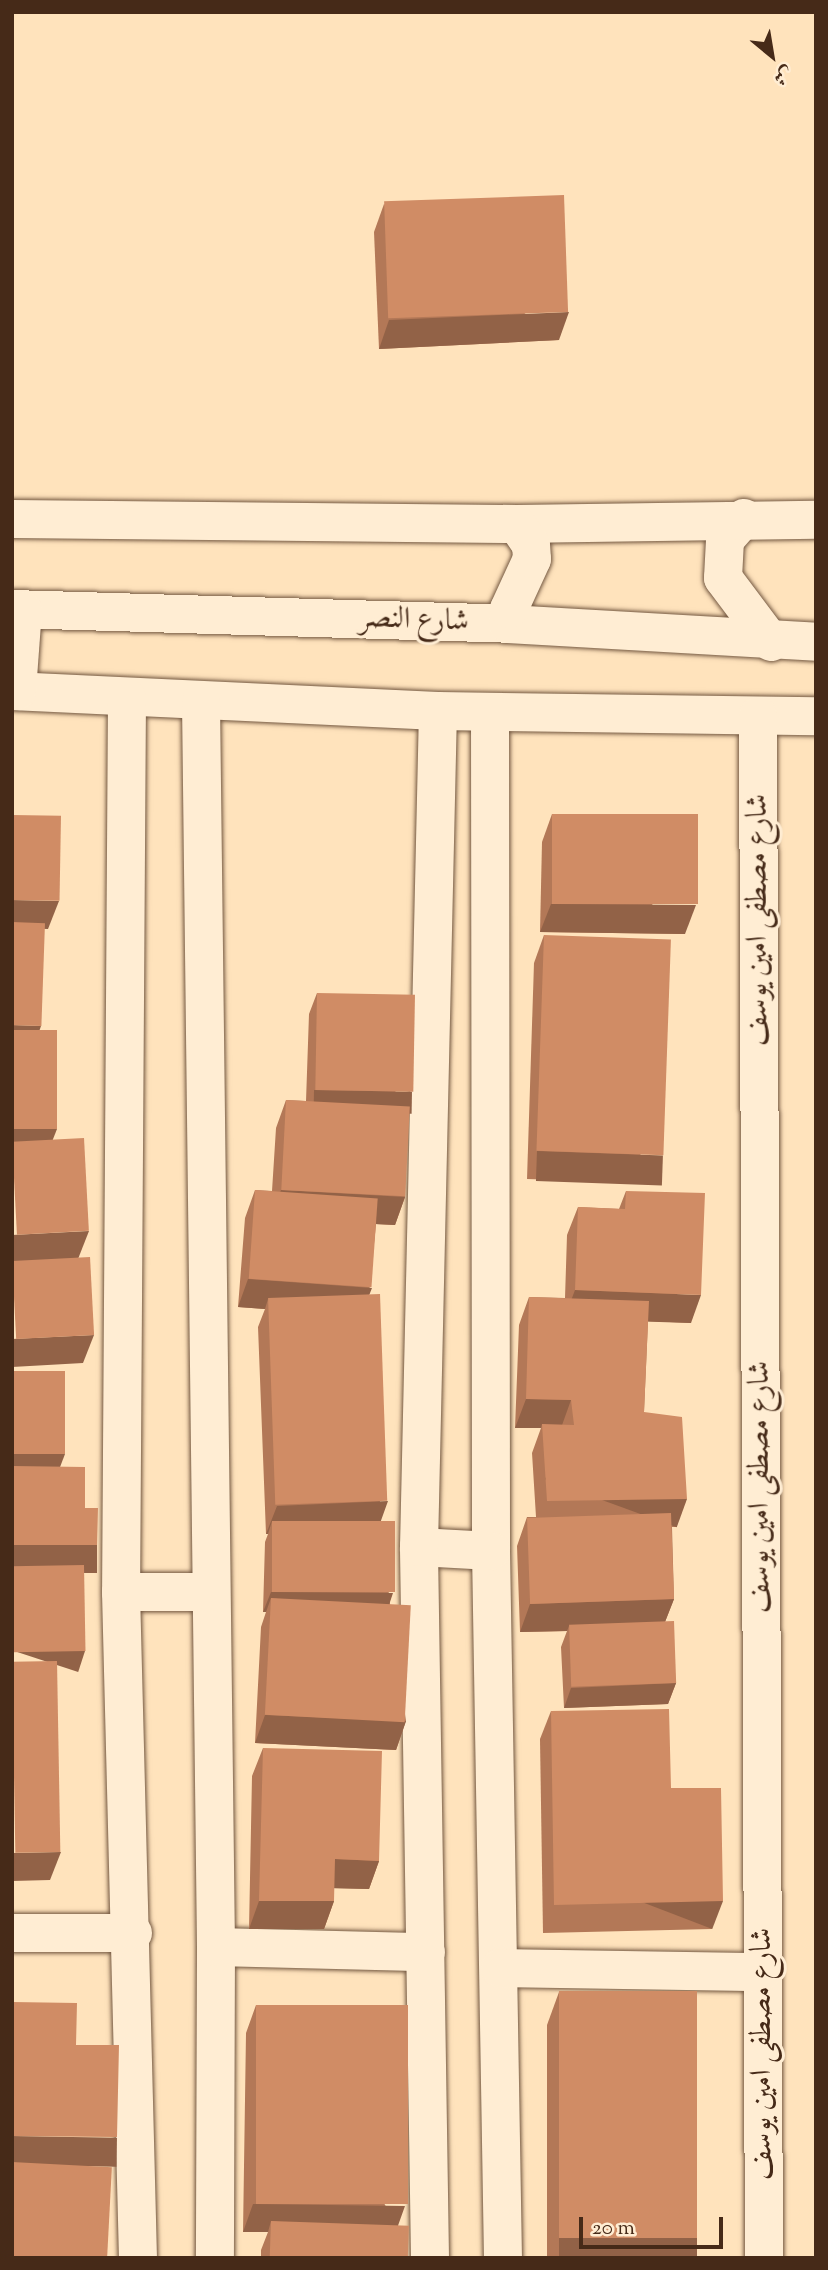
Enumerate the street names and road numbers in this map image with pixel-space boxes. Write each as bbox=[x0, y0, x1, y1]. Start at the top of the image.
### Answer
street label: شارع النصر bbox=[359, 601, 469, 641]
street label: شارع مصطفى امين يوسف bbox=[741, 794, 777, 1046]
street label: شارع مصطفى امين يوسف bbox=[743, 1361, 779, 1613]
street label: شارع مصطفى امين يوسف bbox=[745, 1928, 781, 2180]

